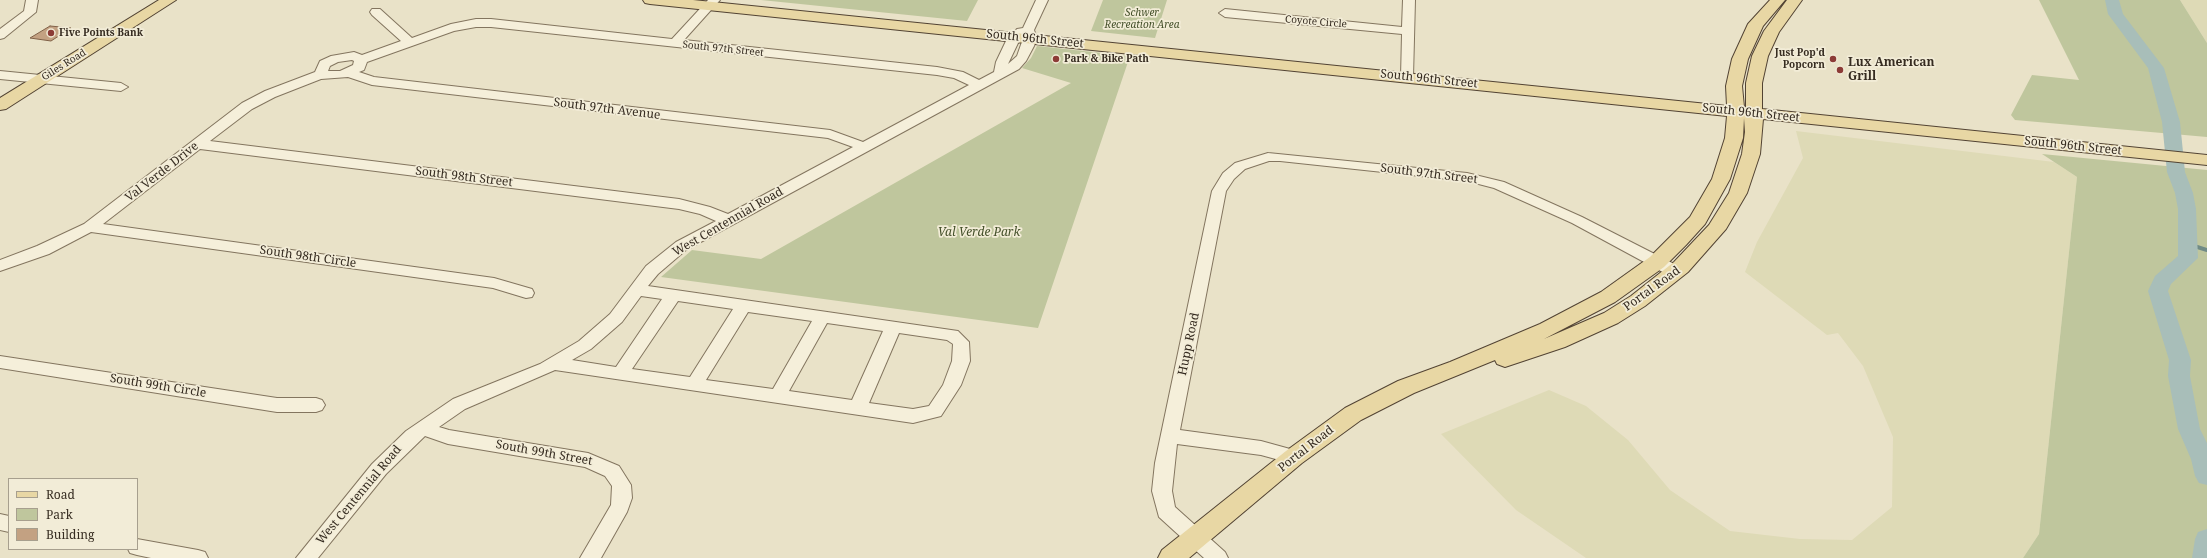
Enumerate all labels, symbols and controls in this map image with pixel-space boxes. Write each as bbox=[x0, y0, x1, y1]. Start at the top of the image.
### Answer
park label: Schwer Recreation Area bbox=[1105, 7, 1179, 30]
street label: Coyote Circle bbox=[1285, 13, 1347, 31]
place label: Five Points Bank bbox=[59, 27, 143, 39]
street label: South 96th Street bbox=[986, 27, 1084, 51]
marker: Five Points Bank bbox=[46, 28, 56, 38]
street label: South 97th Street bbox=[682, 39, 764, 59]
street label: Giles Road bbox=[40, 47, 88, 83]
place label: Just Pop'd Popcorn bbox=[1775, 47, 1825, 70]
place label: Park & Bike Path bbox=[1064, 53, 1149, 65]
marker: Park & Bike Path bbox=[1051, 54, 1061, 64]
marker: Just Pop'd Popcorn bbox=[1828, 54, 1838, 64]
place label: Lux American Grill bbox=[1848, 56, 1934, 84]
marker: Lux American Grill bbox=[1835, 65, 1845, 75]
street label: South 96th Street bbox=[1380, 67, 1478, 91]
street label: South 97th Avenue bbox=[553, 95, 661, 123]
street label: South 96th Street bbox=[1702, 101, 1800, 125]
street label: South 96th Street bbox=[2024, 134, 2122, 158]
street label: Val Verde Drive bbox=[123, 139, 201, 205]
street label: South 97th Street bbox=[1380, 161, 1478, 187]
street label: South 98th Street bbox=[415, 164, 513, 190]
street label: West Centennial Road bbox=[670, 185, 786, 259]
park label: Val Verde Park bbox=[938, 226, 1020, 240]
street label: South 98th Circle bbox=[259, 243, 357, 271]
street label: Portal Road bbox=[1621, 264, 1683, 314]
street label: Hupp Road bbox=[1175, 311, 1203, 377]
street label: South 99th Circle bbox=[109, 371, 207, 401]
street label: Portal Road bbox=[1275, 423, 1337, 475]
street label: South 99th Street bbox=[495, 437, 593, 469]
street label: West Centennial Road bbox=[313, 442, 405, 548]
legend bbox=[8, 478, 138, 550]
text: Road bbox=[46, 486, 75, 503]
text: Park bbox=[46, 506, 73, 523]
text: Building bbox=[46, 526, 94, 543]

